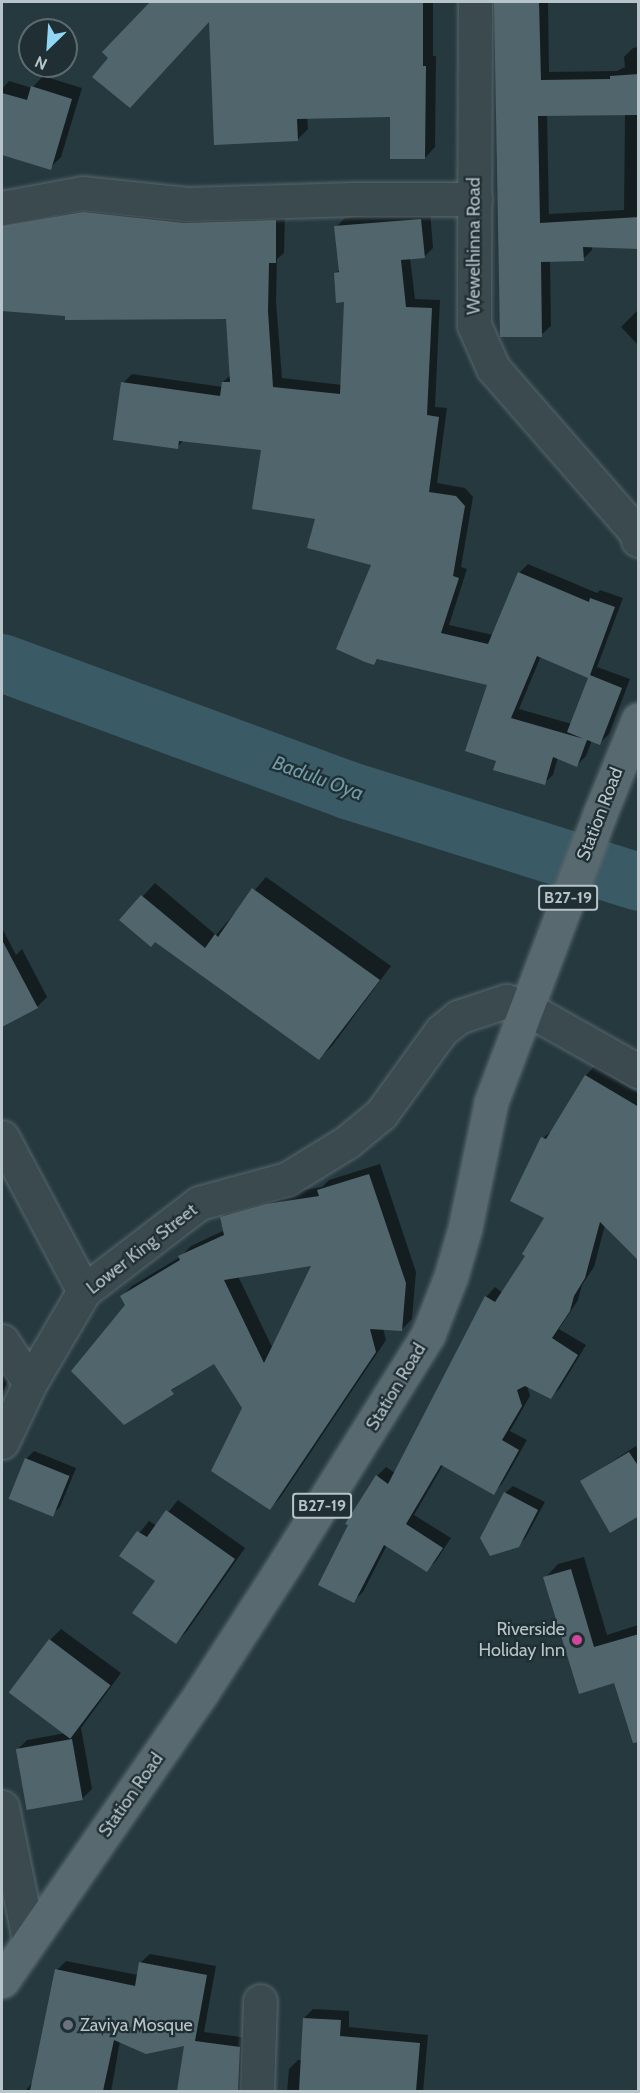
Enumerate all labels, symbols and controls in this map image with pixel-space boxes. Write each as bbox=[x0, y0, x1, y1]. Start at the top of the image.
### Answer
north arrow bbox=[18, 18, 78, 78]
text: N bbox=[32, 52, 50, 74]
street label: Wewelhinna Road bbox=[463, 177, 485, 315]
water label: Badulu Oya bbox=[269, 751, 367, 805]
street label: Station Road bbox=[572, 765, 628, 863]
road number: B27-19 bbox=[538, 885, 598, 911]
street label: Lower King Street bbox=[82, 1199, 202, 1299]
street label: Station Road bbox=[362, 1340, 430, 1434]
road number: B27-19 bbox=[292, 1493, 352, 1519]
place label: Riverside Holiday Inn bbox=[479, 1619, 565, 1662]
marker: Riverside Holiday Inn bbox=[570, 1633, 584, 1647]
street label: Station Road bbox=[94, 1749, 168, 1841]
place label: Zaviya Mosque bbox=[80, 2014, 193, 2036]
marker: Zaviya Mosque bbox=[61, 2018, 75, 2032]

